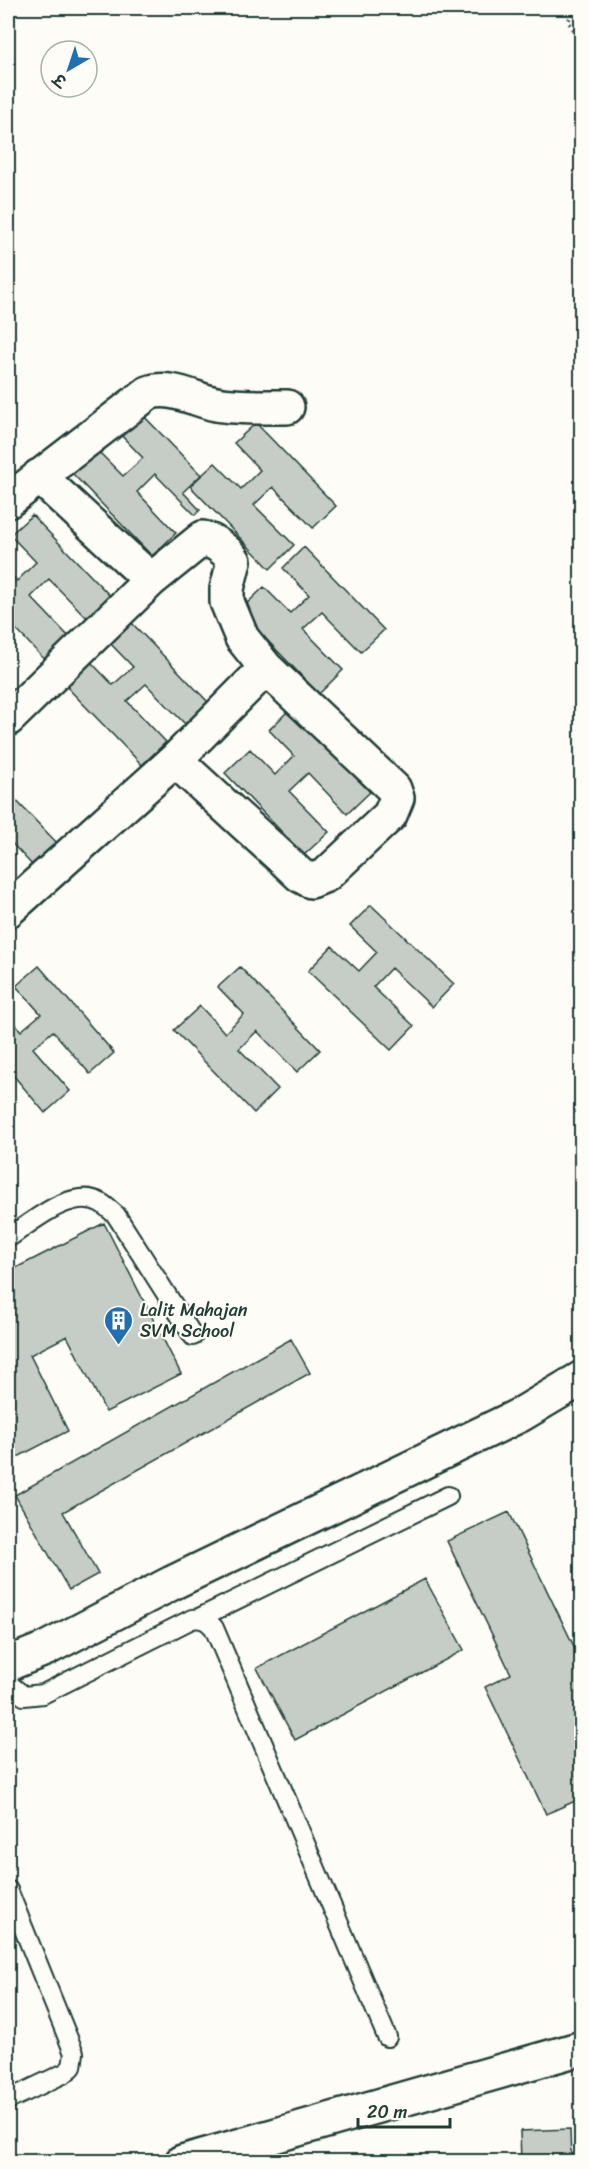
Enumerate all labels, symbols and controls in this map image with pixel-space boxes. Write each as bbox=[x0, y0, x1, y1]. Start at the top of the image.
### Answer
north arrow bbox=[39, 39, 99, 99]
text: उ bbox=[46, 65, 75, 96]
place label: Lalit Mahajan SVM School bbox=[140, 1294, 248, 1347]
building icon: Lalit Mahajan SVM School bbox=[103, 1304, 135, 1346]
scale bar bbox=[358, 2091, 450, 2129]
text: 20 m bbox=[367, 2096, 407, 2128]

